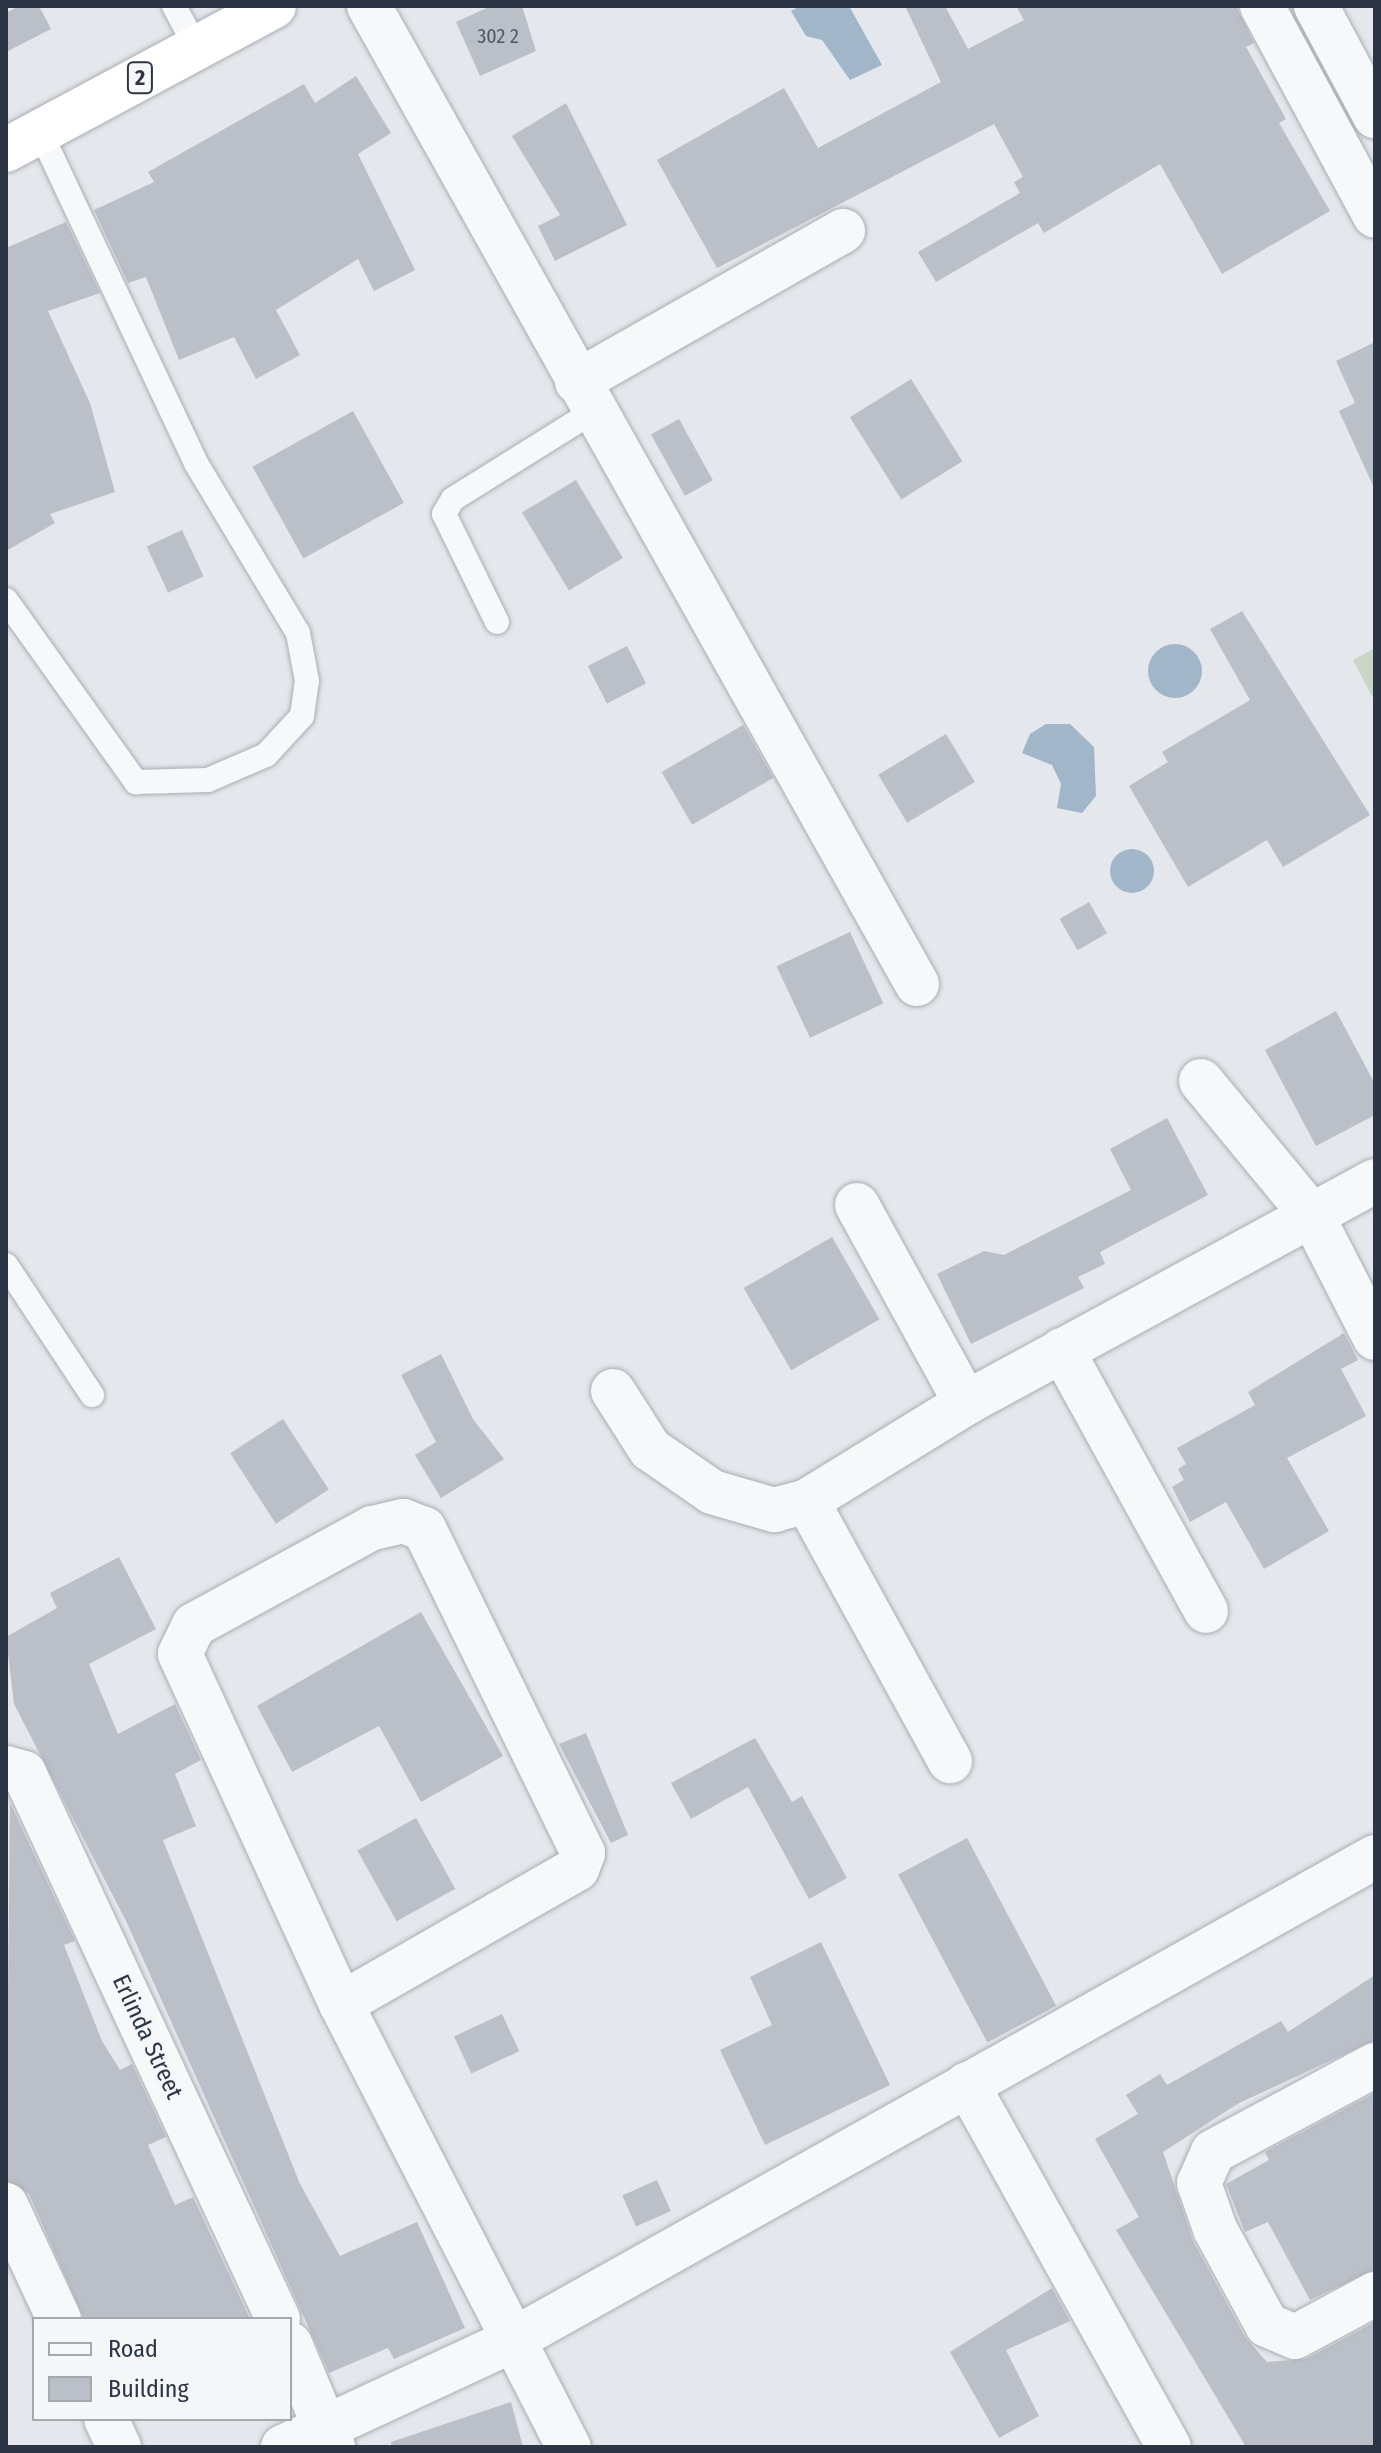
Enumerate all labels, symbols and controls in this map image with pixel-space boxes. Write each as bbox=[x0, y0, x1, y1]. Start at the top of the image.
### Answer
house number: 302 2 bbox=[477, 24, 519, 48]
road number: 2 bbox=[126, 60, 154, 96]
street label: Erlinda Street bbox=[106, 1970, 188, 2104]
legend bbox=[32, 2317, 292, 2421]
text: Road bbox=[108, 2335, 158, 2363]
text: Building bbox=[108, 2375, 189, 2403]

